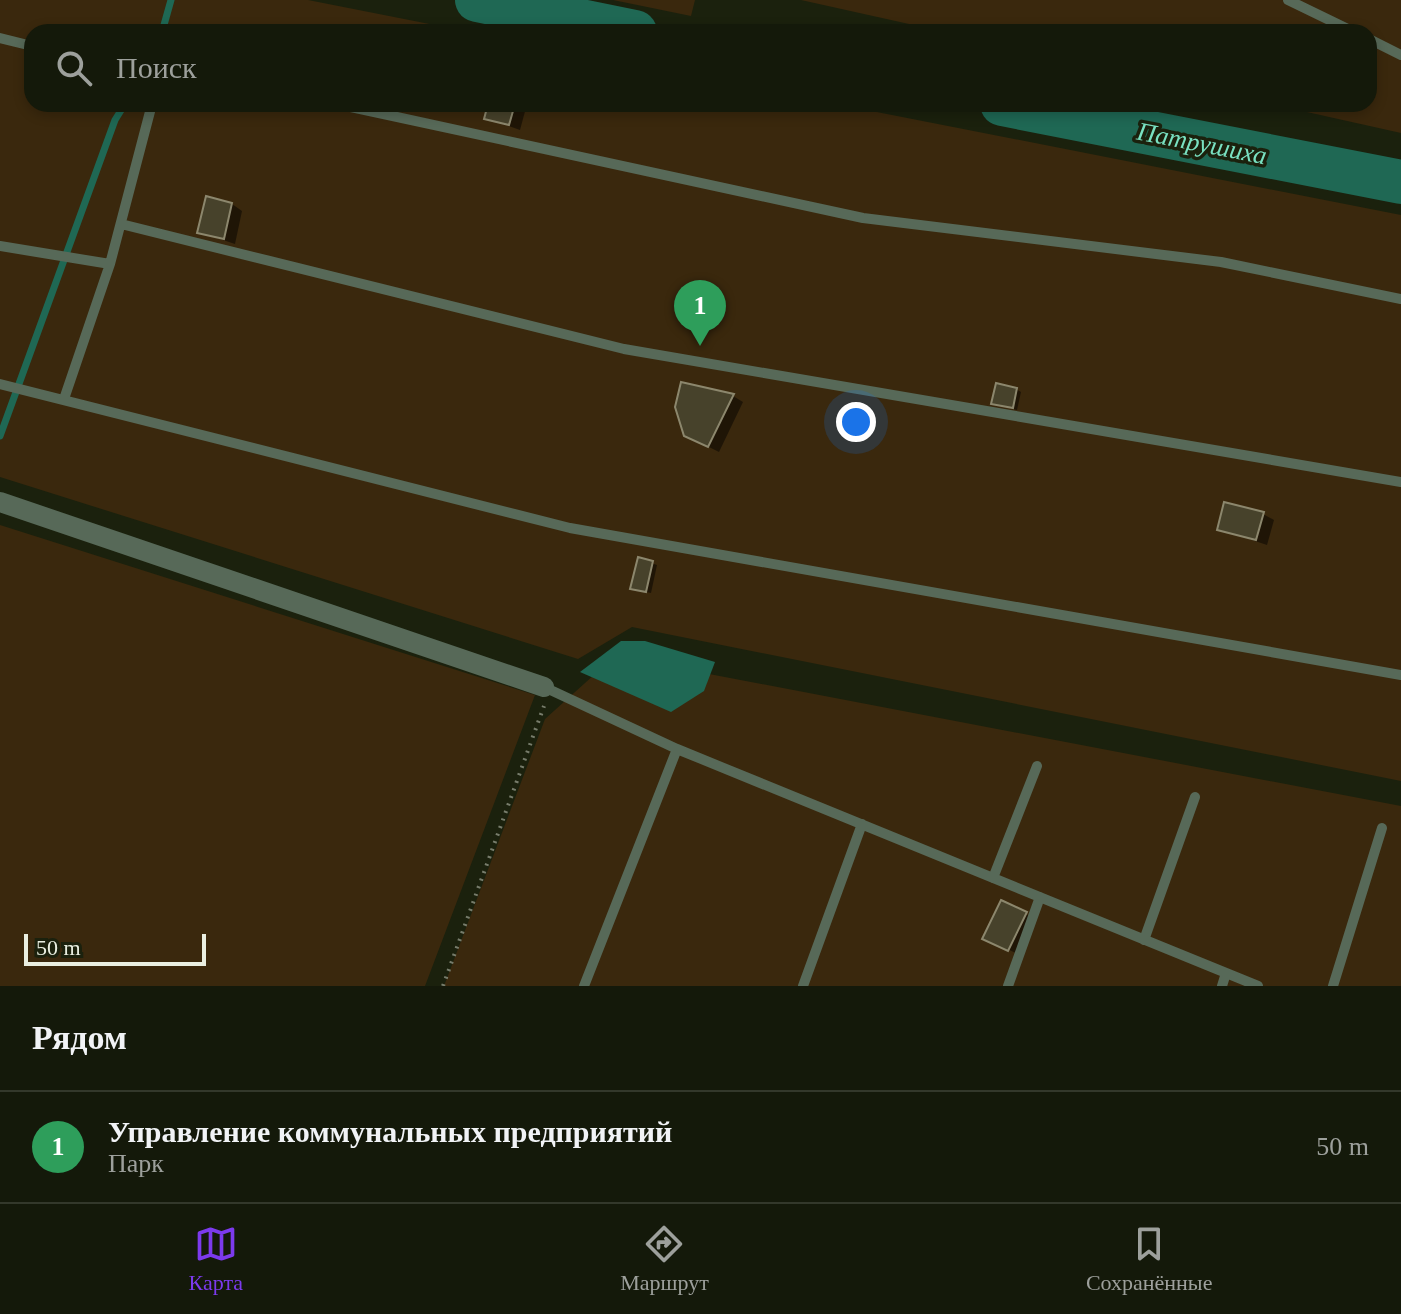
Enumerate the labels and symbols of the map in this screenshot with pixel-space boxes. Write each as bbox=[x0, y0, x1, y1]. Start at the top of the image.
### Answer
water label: Патрушиха bbox=[1134, 117, 1269, 170]
pin: 1 bbox=[674, 280, 726, 346]
your location bbox=[836, 402, 876, 442]
scale bar bbox=[24, 930, 206, 966]

